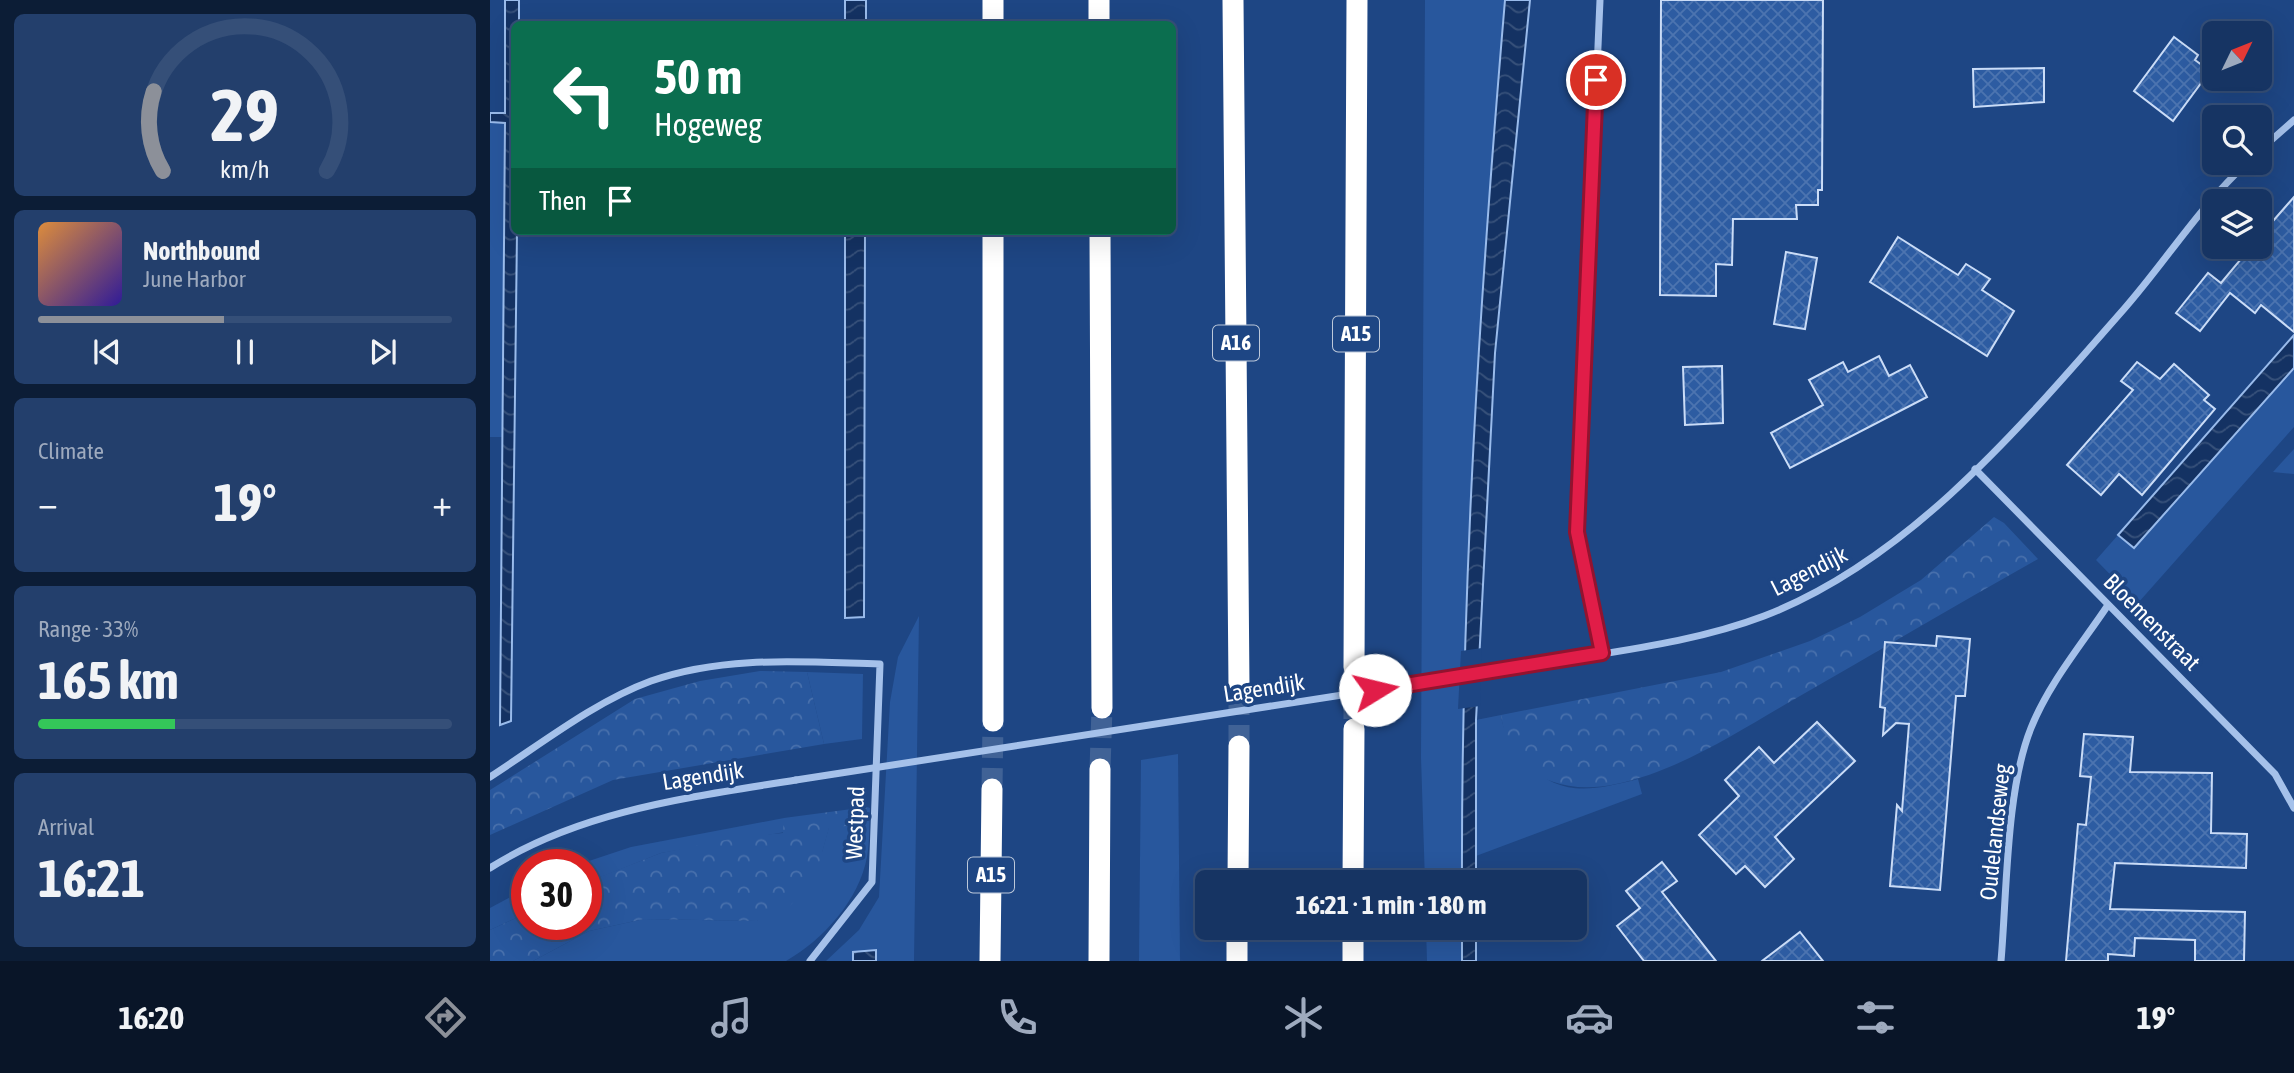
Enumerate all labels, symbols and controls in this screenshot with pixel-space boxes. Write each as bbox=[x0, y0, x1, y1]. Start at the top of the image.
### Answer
north arrow bbox=[2202, 21, 2272, 91]
map controls bbox=[2202, 21, 2272, 259]
text: 50 m bbox=[654, 48, 742, 104]
icon: left bbox=[539, 49, 630, 140]
pin bbox=[1566, 50, 1626, 110]
icon: arrive bbox=[1577, 61, 1615, 99]
text: 29 bbox=[211, 73, 279, 156]
button: search bbox=[2202, 105, 2272, 175]
text: Hogeweg bbox=[654, 106, 762, 143]
text: km/h bbox=[220, 155, 270, 183]
icon: arrive bbox=[601, 182, 639, 220]
text: Then bbox=[539, 186, 587, 216]
button: layers bbox=[2202, 189, 2272, 259]
text: Northbound bbox=[143, 236, 260, 266]
text: June Harbor bbox=[143, 266, 246, 292]
road number: A15 bbox=[1333, 316, 1379, 352]
road number: A16 bbox=[1213, 326, 1259, 360]
icon: previous bbox=[88, 333, 126, 371]
icon: pause bbox=[226, 333, 264, 371]
icon: next bbox=[364, 333, 402, 371]
text: Climate bbox=[38, 438, 104, 464]
text: 19° bbox=[213, 472, 277, 532]
text: − bbox=[38, 481, 58, 524]
text: + bbox=[432, 481, 452, 524]
street label: Lagendijk bbox=[1766, 541, 1852, 601]
street label: Bloemenstraat bbox=[2099, 569, 2205, 675]
text: Range · 33% bbox=[38, 616, 138, 642]
text: 165 km bbox=[38, 650, 179, 710]
position arrow bbox=[1338, 653, 1412, 727]
street label: Lagendijk bbox=[1221, 669, 1307, 707]
street label: Lagendijk bbox=[660, 757, 746, 795]
street label: Oudelandseweg bbox=[1975, 762, 2015, 901]
street label: Westpad bbox=[841, 786, 869, 860]
text: Arrival bbox=[38, 814, 94, 840]
text: 16:21 bbox=[38, 848, 145, 908]
speed limit sign: 30 bbox=[511, 849, 602, 940]
road number: A15 bbox=[968, 858, 1014, 892]
text: 16:21 · 1 min · 180 m bbox=[1296, 890, 1486, 920]
icon: directions bbox=[421, 993, 470, 1042]
icon: music bbox=[707, 993, 756, 1042]
icon: phone bbox=[993, 993, 1042, 1042]
icon: climate bbox=[1279, 993, 1328, 1042]
icon: car bbox=[1565, 993, 1614, 1042]
icon: filters bbox=[1851, 993, 1900, 1042]
text: 16:20 bbox=[118, 999, 184, 1036]
text: 19° bbox=[2137, 999, 2175, 1036]

